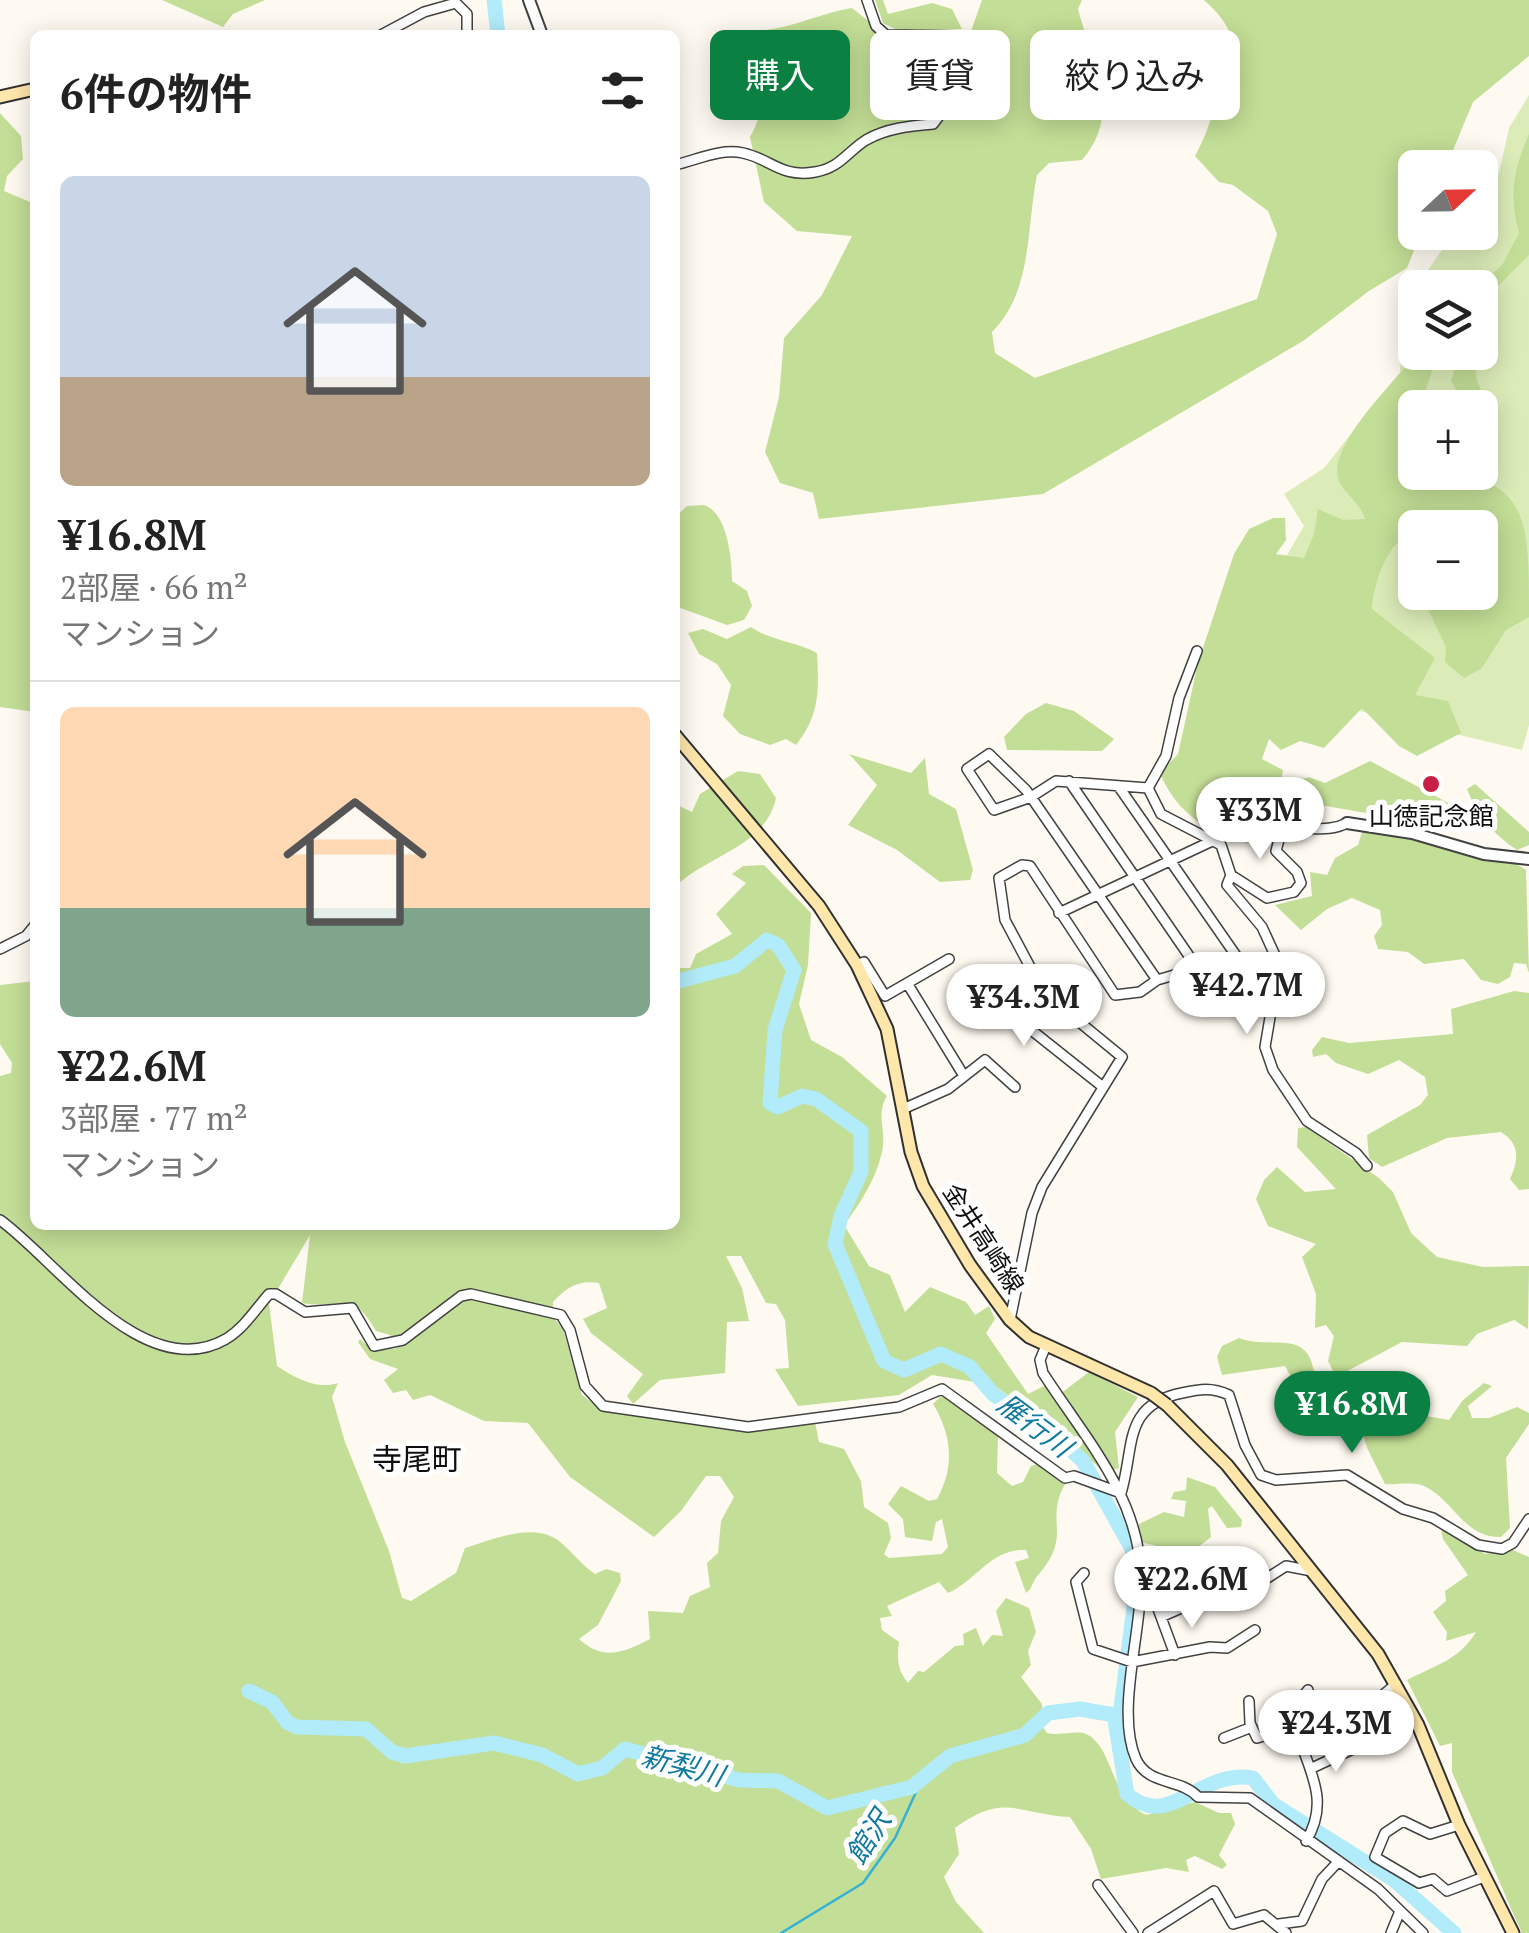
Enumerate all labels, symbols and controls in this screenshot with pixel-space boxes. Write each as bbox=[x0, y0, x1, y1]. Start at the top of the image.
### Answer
chip: 購入 bbox=[710, 30, 850, 120]
chip: 賃貸 bbox=[870, 30, 1010, 120]
chip: 絞り込み bbox=[1030, 30, 1240, 120]
icon: filters bbox=[595, 63, 650, 118]
text: 6件の物件 bbox=[60, 65, 252, 121]
north arrow bbox=[1398, 150, 1498, 250]
map controls bbox=[1398, 150, 1498, 610]
icon: home bbox=[265, 241, 445, 421]
button: layers bbox=[1398, 270, 1498, 370]
button: + bbox=[1398, 390, 1498, 490]
text: ¥16.8M bbox=[60, 506, 206, 562]
button: − bbox=[1398, 510, 1498, 610]
text: 2部屋 · 66 m² bbox=[60, 566, 248, 608]
text: マンション bbox=[60, 612, 220, 654]
icon: home bbox=[265, 772, 445, 952]
marker: 山徳記念館 bbox=[1420, 773, 1442, 795]
pin: ¥33M bbox=[1201, 777, 1319, 862]
text: ¥33M bbox=[1218, 788, 1302, 830]
place label: 山徳記念館 bbox=[1368, 799, 1494, 832]
pin: ¥42.7M bbox=[1166, 952, 1328, 1037]
text: ¥42.7M bbox=[1191, 963, 1303, 1005]
pin: ¥34.3M bbox=[943, 964, 1105, 1049]
text: ¥34.3M bbox=[968, 975, 1080, 1017]
text: ¥22.6M bbox=[60, 1037, 206, 1093]
text: 3部屋 · 77 m² bbox=[60, 1097, 248, 1139]
text: マンション bbox=[60, 1143, 220, 1185]
street label: 金井高崎線 bbox=[936, 1177, 1032, 1299]
pin: ¥16.8M bbox=[1271, 1371, 1433, 1456]
text: ¥16.8M bbox=[1296, 1382, 1408, 1424]
water label: 雁行川 bbox=[990, 1385, 1082, 1467]
district label: 寺尾町 bbox=[372, 1439, 462, 1479]
pin: ¥22.6M bbox=[1111, 1546, 1273, 1631]
text: ¥22.6M bbox=[1136, 1557, 1248, 1599]
pin: ¥24.3M bbox=[1255, 1690, 1417, 1775]
text: ¥24.3M bbox=[1280, 1701, 1392, 1743]
water label: 新梨川 bbox=[638, 1736, 731, 1795]
water label: 館沢 bbox=[837, 1800, 901, 1871]

